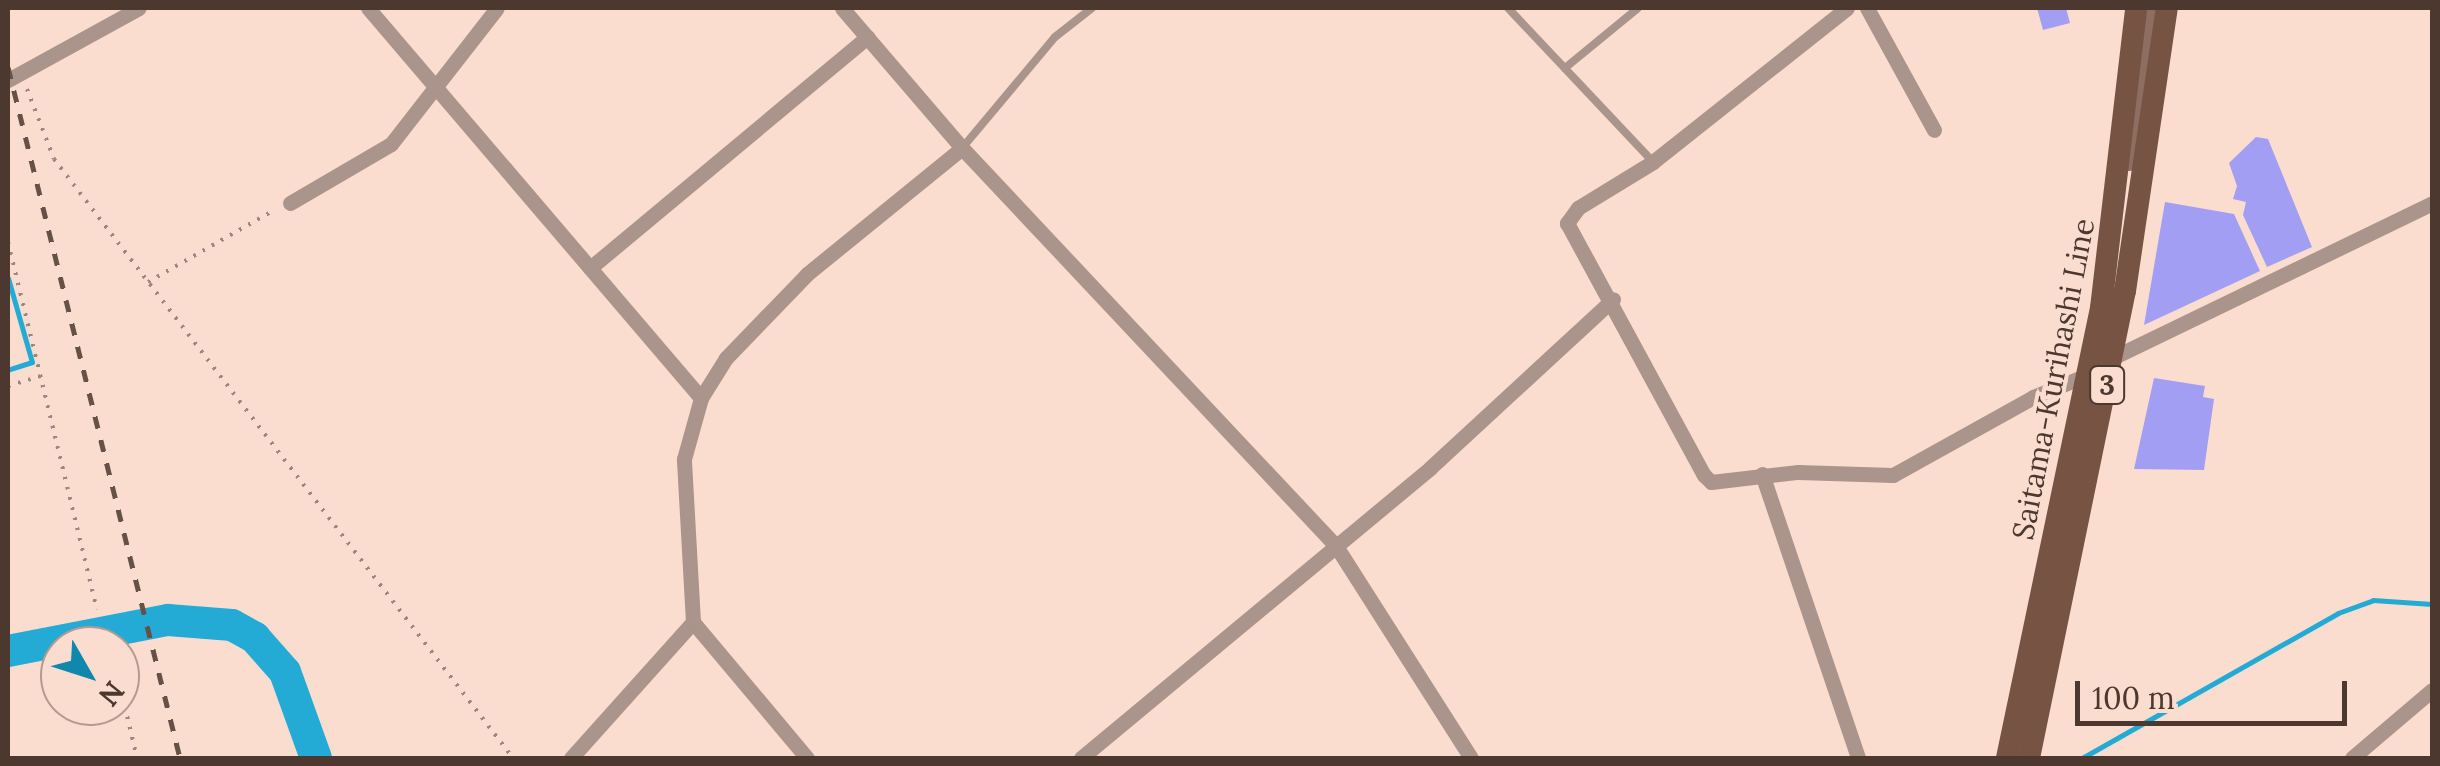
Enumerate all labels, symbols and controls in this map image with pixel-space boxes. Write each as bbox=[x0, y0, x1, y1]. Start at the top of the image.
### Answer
street label: Saitama-Kurihashi Line bbox=[2004, 215, 2102, 543]
road number: 3 bbox=[2087, 362, 2127, 408]
north arrow bbox=[40, 626, 140, 726]
scale bar bbox=[2080, 661, 2352, 723]
text: N bbox=[91, 674, 133, 713]
text: 100 m bbox=[2092, 679, 2175, 717]

